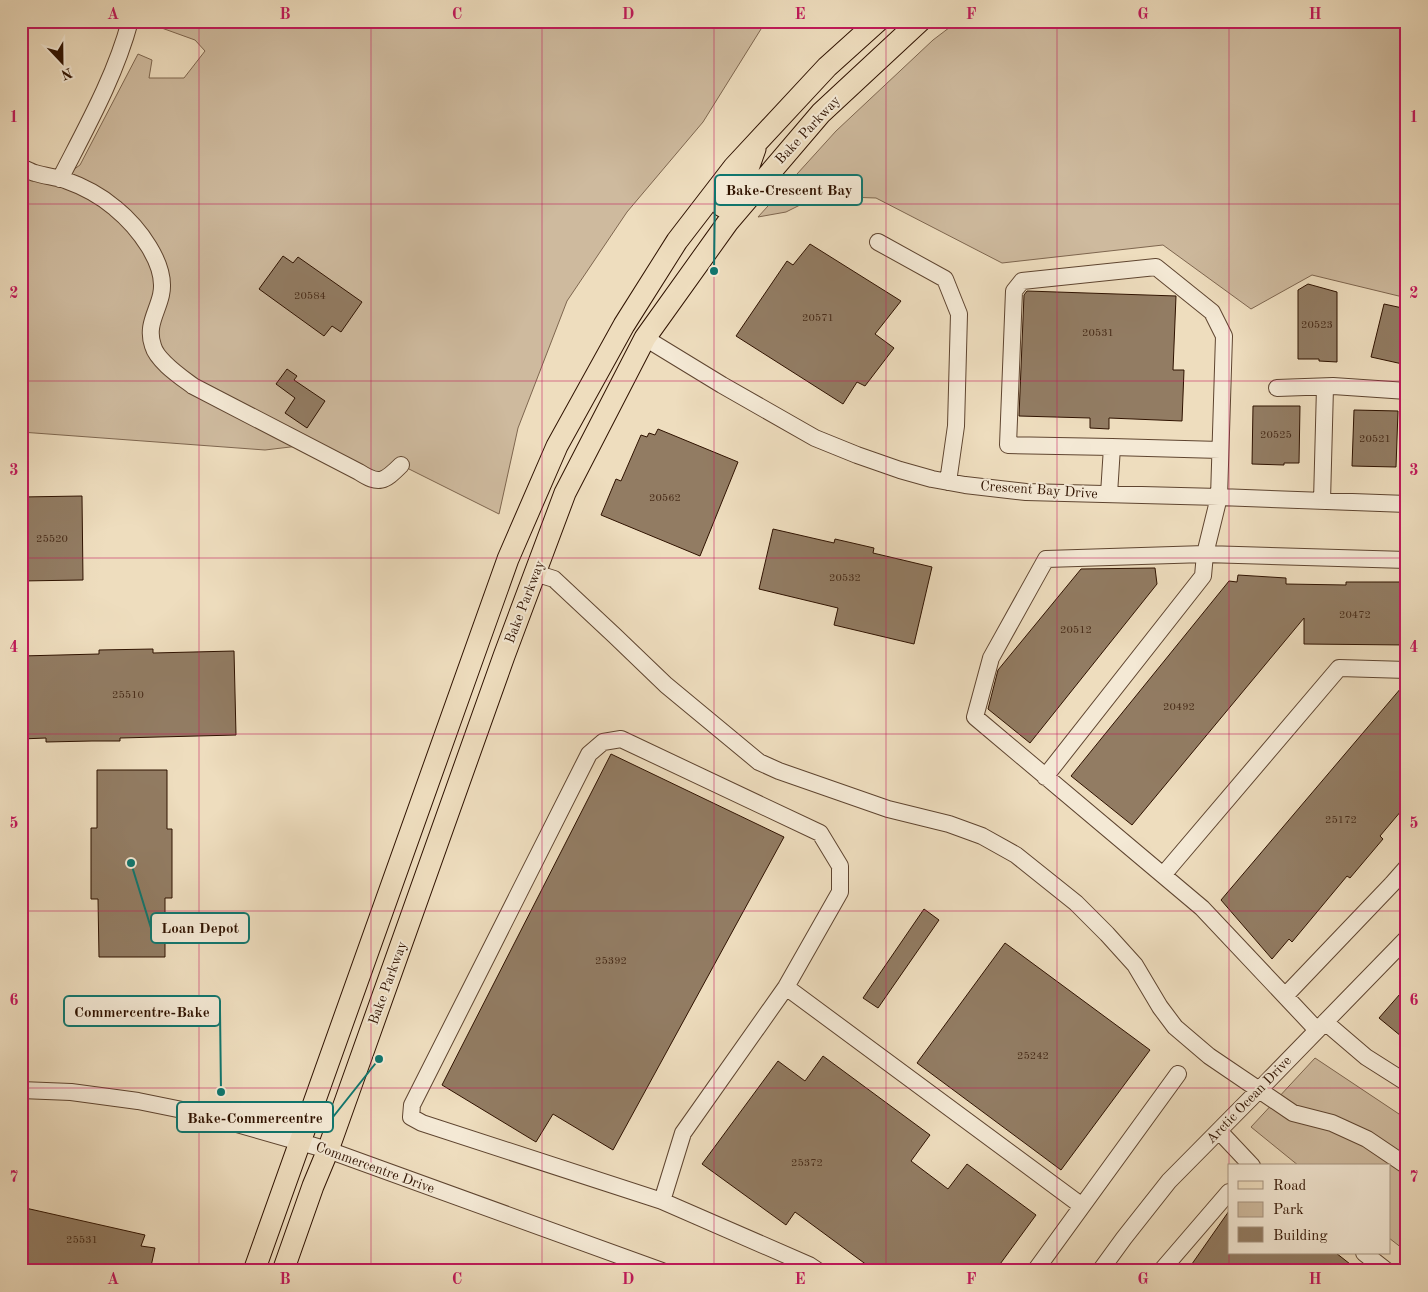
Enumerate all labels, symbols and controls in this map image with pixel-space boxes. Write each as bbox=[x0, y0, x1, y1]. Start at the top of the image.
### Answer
text: A bbox=[107, 7, 119, 23]
text: B bbox=[279, 7, 291, 23]
text: C bbox=[452, 7, 462, 23]
text: D bbox=[622, 7, 634, 23]
text: E bbox=[794, 7, 806, 23]
text: F bbox=[966, 7, 977, 23]
text: G bbox=[1137, 7, 1149, 23]
text: H bbox=[1308, 7, 1322, 23]
north arrow bbox=[38, 38, 88, 88]
text: N bbox=[59, 65, 74, 82]
street label: Bake Parkway bbox=[773, 93, 843, 167]
text: 1 bbox=[9, 110, 19, 126]
text: 1 bbox=[1409, 110, 1419, 126]
callout: Bake-Crescent Bay bbox=[715, 175, 862, 205]
text: Bake-Crescent Bay bbox=[725, 184, 853, 199]
text: 2 bbox=[9, 286, 19, 302]
text: 2 bbox=[1409, 286, 1419, 302]
house number: 20584 bbox=[294, 291, 326, 302]
house number: 20571 bbox=[802, 313, 834, 324]
house number: 20523 bbox=[1301, 320, 1333, 331]
house number: 20531 bbox=[1082, 328, 1114, 339]
house number: 20525 bbox=[1260, 430, 1292, 441]
house number: 20521 bbox=[1359, 434, 1391, 445]
text: 3 bbox=[9, 463, 19, 479]
text: 3 bbox=[1409, 463, 1419, 479]
street label: Crescent Bay Drive bbox=[980, 479, 1098, 501]
house number: 20562 bbox=[649, 493, 681, 504]
house number: 25520 bbox=[36, 534, 68, 545]
street label: Bake Parkway bbox=[503, 558, 547, 645]
house number: 20532 bbox=[829, 573, 861, 584]
house number: 20472 bbox=[1339, 610, 1371, 621]
house number: 20512 bbox=[1060, 625, 1092, 636]
text: 4 bbox=[9, 640, 19, 656]
text: 4 bbox=[1409, 640, 1419, 656]
house number: 25510 bbox=[112, 690, 144, 701]
house number: 20492 bbox=[1163, 702, 1195, 713]
house number: 25172 bbox=[1325, 815, 1357, 826]
text: 5 bbox=[9, 816, 19, 832]
text: 5 bbox=[1409, 816, 1419, 832]
callout: Loan Depot bbox=[151, 913, 249, 943]
text: Loan Depot bbox=[161, 922, 239, 937]
street label: Bake Parkway bbox=[366, 939, 410, 1027]
house number: 25392 bbox=[595, 956, 627, 967]
text: 6 bbox=[9, 993, 19, 1009]
text: 6 bbox=[1409, 993, 1419, 1009]
callout: Commercentre-Bake bbox=[64, 996, 220, 1026]
text: Commercentre-Bake bbox=[74, 1006, 210, 1021]
house number: 25242 bbox=[1017, 1051, 1049, 1062]
street label: Arctic Ocean Drive bbox=[1204, 1054, 1294, 1146]
callout: Bake-Commercentre bbox=[177, 1102, 333, 1132]
text: Bake-Commercentre bbox=[187, 1112, 323, 1127]
street label: Commercentre Drive bbox=[314, 1140, 436, 1196]
house number: 25372 bbox=[791, 1158, 823, 1169]
legend bbox=[1228, 1164, 1390, 1254]
text: 7 bbox=[9, 1170, 19, 1186]
text: 7 bbox=[1409, 1170, 1419, 1186]
text: Road bbox=[1273, 1179, 1307, 1194]
text: Park bbox=[1273, 1203, 1304, 1218]
text: Building bbox=[1273, 1229, 1328, 1244]
house number: 25531 bbox=[66, 1235, 98, 1246]
text: A bbox=[107, 1272, 119, 1288]
text: B bbox=[279, 1272, 291, 1288]
text: C bbox=[452, 1272, 462, 1288]
text: D bbox=[622, 1272, 634, 1288]
text: E bbox=[794, 1272, 806, 1288]
text: F bbox=[966, 1272, 977, 1288]
text: G bbox=[1137, 1272, 1149, 1288]
text: H bbox=[1308, 1272, 1322, 1288]

